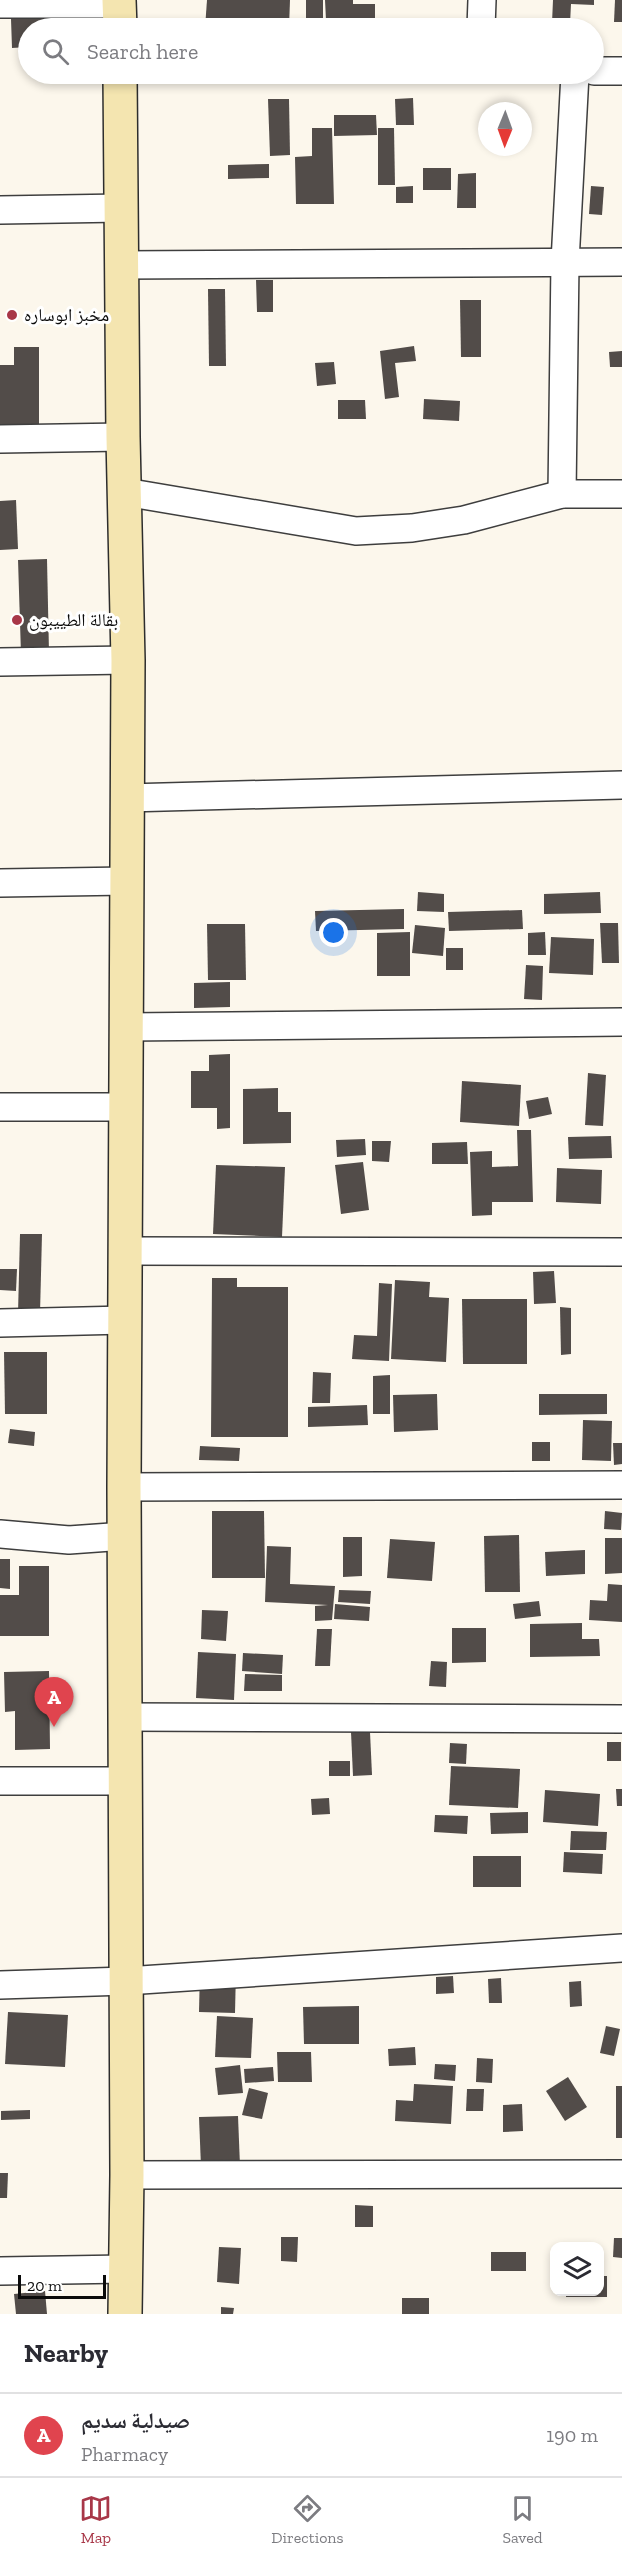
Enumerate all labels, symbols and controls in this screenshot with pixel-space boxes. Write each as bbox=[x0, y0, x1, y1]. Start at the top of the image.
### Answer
search box bbox=[18, 18, 604, 84]
icon: search bbox=[39, 35, 72, 68]
text: Search here bbox=[87, 38, 198, 65]
north arrow bbox=[478, 102, 532, 156]
place label: مخبز ابوساره bbox=[24, 304, 109, 326]
marker: مخبز ابوساره bbox=[5, 308, 19, 322]
place label: بقالة الطييبون bbox=[29, 609, 118, 631]
marker: بقالة الطييبون bbox=[10, 613, 24, 627]
your location bbox=[319, 918, 348, 947]
pin: A bbox=[34, 1678, 74, 1727]
map controls bbox=[550, 2242, 604, 2296]
button: layers bbox=[550, 2242, 604, 2296]
scale bar bbox=[18, 2272, 106, 2300]
text: 20 m bbox=[27, 2276, 62, 2295]
text: Nearby bbox=[24, 2337, 108, 2369]
text: صيدلية سديم bbox=[81, 2407, 190, 2434]
text: A bbox=[37, 2423, 50, 2447]
text: 190 m bbox=[546, 2423, 598, 2447]
text: Pharmacy bbox=[81, 2442, 168, 2466]
tab: Map bbox=[79, 2492, 112, 2547]
tab: Directions bbox=[271, 2492, 344, 2547]
tab: Saved bbox=[502, 2492, 543, 2547]

